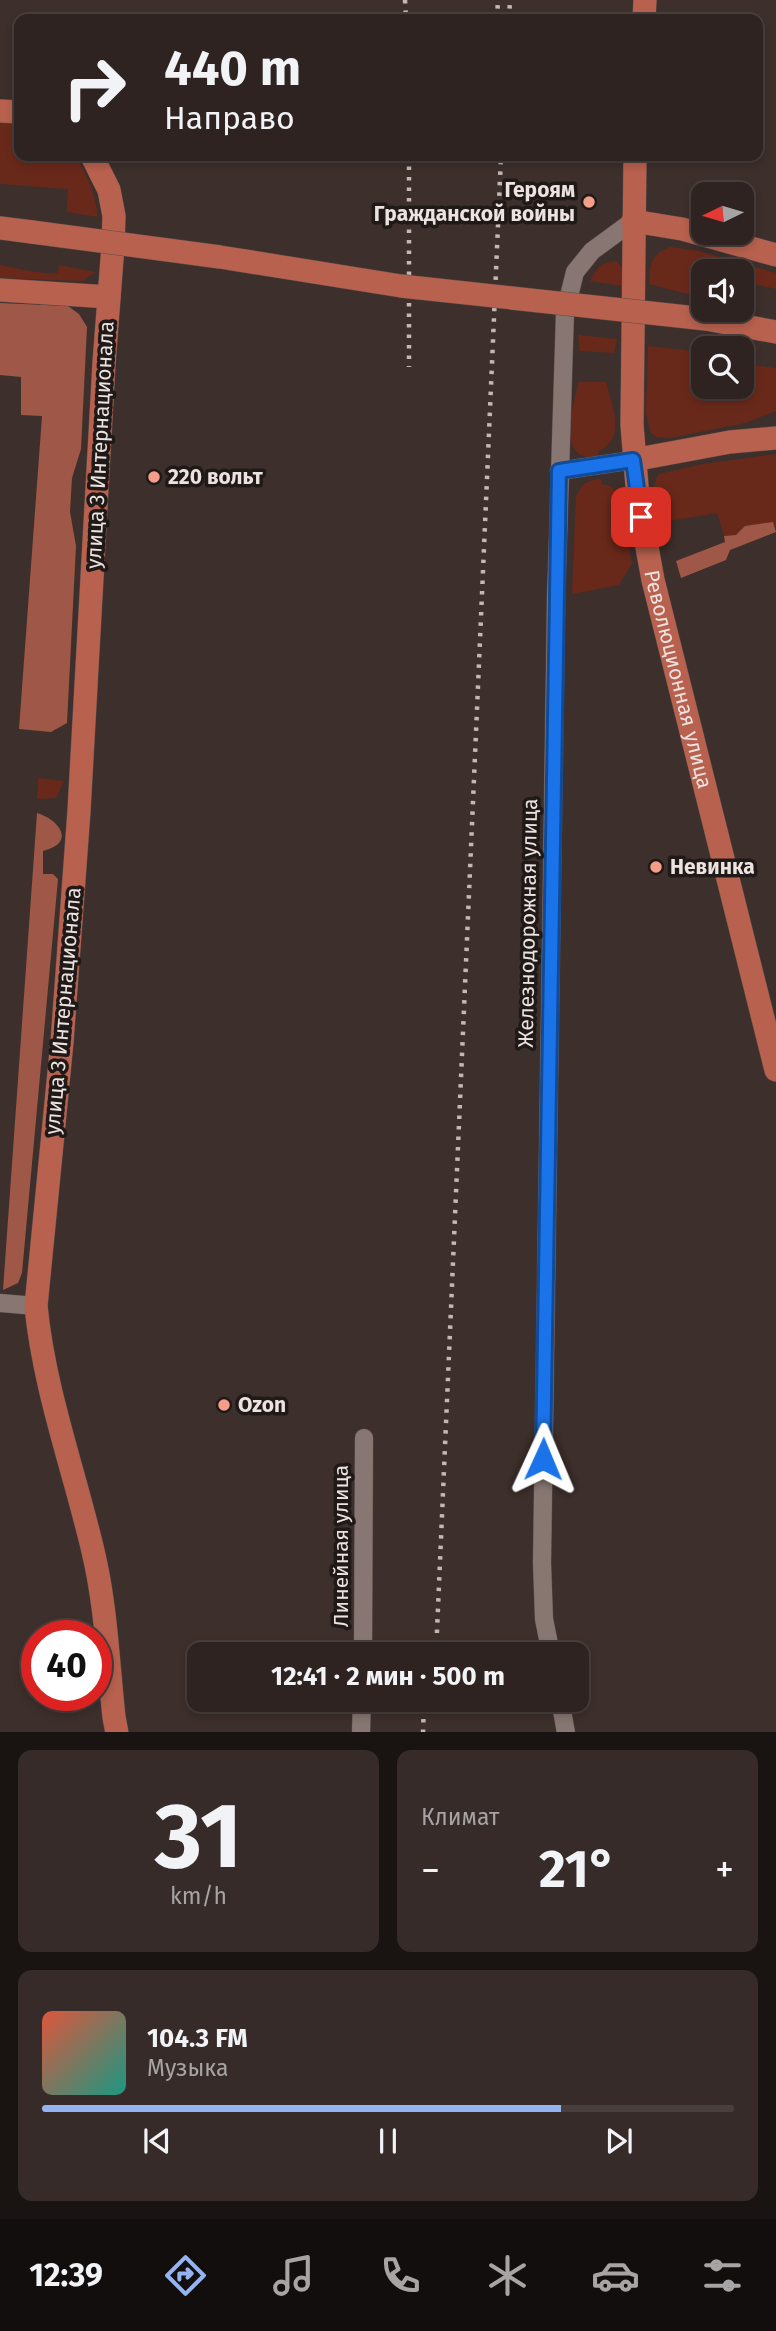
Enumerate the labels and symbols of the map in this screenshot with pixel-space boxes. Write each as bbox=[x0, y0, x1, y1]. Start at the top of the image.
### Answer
place label: Героям Гражданской войны bbox=[374, 177, 575, 227]
north arrow bbox=[691, 182, 754, 245]
marker: Героям Гражданской войны bbox=[581, 194, 597, 210]
street label: улица 3 Интернационала bbox=[81, 320, 119, 570]
place label: 220 вольт bbox=[168, 464, 264, 490]
marker: 220 вольт bbox=[146, 469, 162, 485]
pin bbox=[611, 487, 671, 547]
street label: Революционная улица bbox=[638, 568, 718, 791]
street label: Железнодорожная улица bbox=[513, 798, 543, 1048]
place label: Невинка bbox=[670, 854, 755, 880]
marker: Невинка bbox=[648, 859, 664, 875]
street label: улица 3 Интернационала bbox=[39, 886, 87, 1136]
place label: Ozon bbox=[238, 1392, 286, 1418]
marker: Ozon bbox=[216, 1397, 232, 1413]
position arrow bbox=[506, 1422, 580, 1496]
street label: Линейная улица bbox=[328, 1465, 354, 1627]
speed limit sign: 40 bbox=[21, 1620, 112, 1711]

